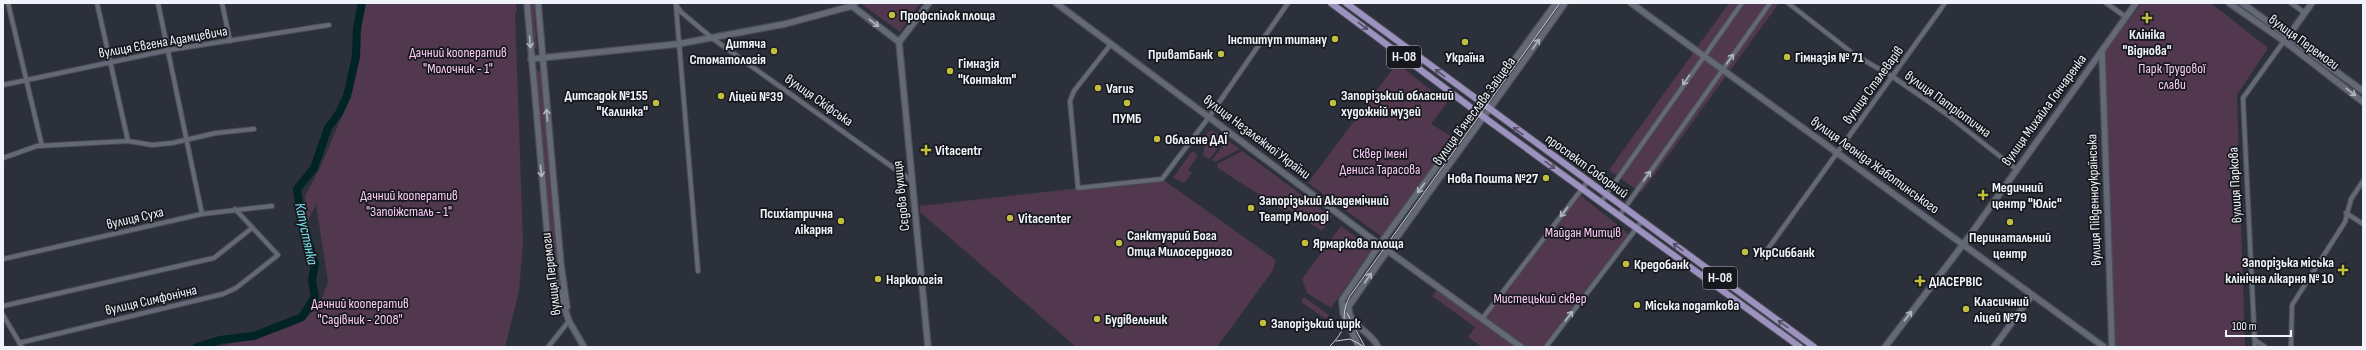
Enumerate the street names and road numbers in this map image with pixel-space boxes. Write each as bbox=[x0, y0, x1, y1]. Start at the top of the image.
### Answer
street label: вулиця Перемоги bbox=[2265, 11, 2343, 73]
street label: вулиця Євгена Адамцевича bbox=[97, 22, 229, 62]
street label: вулиця Сталеварів bbox=[1839, 42, 1907, 127]
road number: Н-08 bbox=[1387, 46, 1421, 68]
street label: вулиця Михайла Гончаренка bbox=[1998, 51, 2090, 169]
street label: вулиця Вʼячеслава Зайцева bbox=[1429, 53, 1519, 169]
street label: вулиця Патріотична bbox=[1901, 67, 1995, 141]
street label: вулиця Скіфська bbox=[782, 70, 856, 130]
street label: вулиця Незалежної України bbox=[1200, 91, 1314, 183]
street label: вулиця Леоніда Жаботинського bbox=[1807, 113, 1943, 217]
street label: проспект Соборний bbox=[1542, 130, 1632, 202]
street label: вулиця Південноукраїнська bbox=[2083, 134, 2105, 266]
street label: вулиця Паркова bbox=[2225, 147, 2245, 223]
street label: Сєдова вулиця bbox=[889, 160, 913, 232]
street label: вулиця Суха bbox=[105, 203, 165, 233]
street label: вулиця Перемоги bbox=[537, 231, 565, 316]
road number: Н-08 bbox=[1703, 267, 1737, 289]
street label: вулиця Симфонічна bbox=[103, 281, 199, 319]

